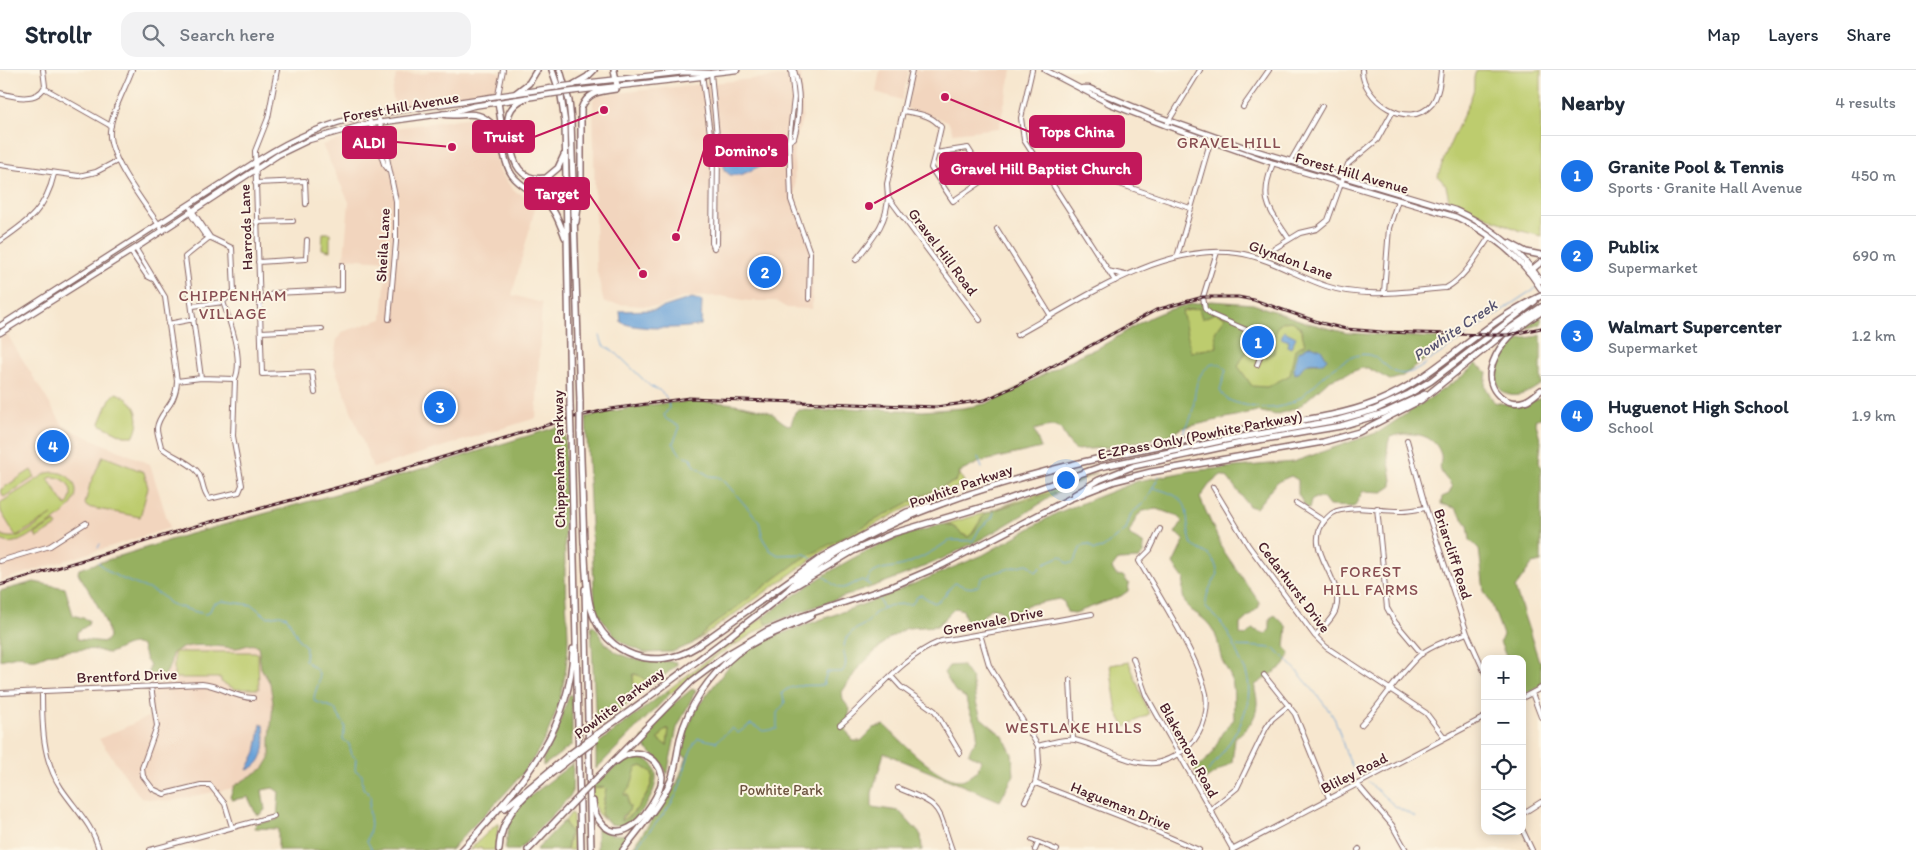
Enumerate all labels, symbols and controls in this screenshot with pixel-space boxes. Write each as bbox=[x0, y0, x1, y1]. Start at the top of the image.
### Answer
search box bbox=[121, 12, 471, 57]
text: Strollr bbox=[25, 20, 91, 49]
icon: search bbox=[139, 21, 167, 49]
text: Search here bbox=[179, 23, 275, 46]
text: Map bbox=[1707, 24, 1740, 46]
text: Layers bbox=[1768, 24, 1818, 46]
text: Share bbox=[1846, 24, 1891, 46]
street label: Forest Hill Avenue bbox=[342, 88, 460, 126]
text: Nearby bbox=[1561, 90, 1625, 115]
text: 4 results bbox=[1835, 93, 1896, 112]
callout: Tops China bbox=[1030, 116, 1124, 147]
callout: Truist bbox=[473, 121, 534, 152]
text: Tops China bbox=[1038, 122, 1115, 142]
callout: ALDI bbox=[343, 127, 396, 158]
text: Truist bbox=[483, 127, 524, 146]
text: ALDI bbox=[352, 133, 385, 152]
district label: GRAVEL HILL bbox=[1177, 133, 1281, 152]
callout: Domino's bbox=[704, 135, 787, 166]
text: Domino's bbox=[714, 141, 778, 160]
street label: Forest Hill Avenue bbox=[1293, 148, 1411, 198]
callout: Gravel Hill Baptist Church bbox=[940, 153, 1141, 184]
text: Granite Pool & Tennis bbox=[1608, 155, 1784, 178]
text: Gravel Hill Baptist Church bbox=[951, 159, 1132, 179]
text: 1 bbox=[1573, 166, 1581, 185]
text: 450 m bbox=[1851, 166, 1896, 185]
callout: Target bbox=[525, 178, 589, 209]
text: Sports · Granite Hall Avenue bbox=[1608, 178, 1802, 197]
street label: Harrods Lane bbox=[236, 184, 256, 270]
text: Target bbox=[534, 184, 579, 204]
street label: Gravel Hill Road bbox=[904, 205, 982, 299]
street label: Sheila Lane bbox=[372, 208, 394, 282]
text: Publix bbox=[1608, 235, 1659, 258]
street label: Glyndon Lane bbox=[1247, 236, 1335, 284]
text: 2 bbox=[1573, 246, 1581, 265]
text: 690 m bbox=[1852, 246, 1896, 265]
pin: 2 bbox=[749, 253, 781, 291]
text: Supermarket bbox=[1608, 258, 1698, 277]
district label: CHIPPENHAM VILLAGE bbox=[178, 286, 288, 323]
water label: Powhite Creek bbox=[1409, 294, 1501, 365]
text: Walmart Supercenter bbox=[1608, 315, 1782, 338]
pin: 1 bbox=[1242, 323, 1274, 361]
text: 3 bbox=[1573, 326, 1581, 345]
text: 1.2 km bbox=[1851, 326, 1896, 345]
text: Supermarket bbox=[1608, 338, 1698, 357]
pin: 3 bbox=[424, 388, 456, 426]
street label: Chippenham Parkway bbox=[549, 390, 569, 528]
text: Huguenot High School bbox=[1608, 395, 1789, 418]
street label: E-ZPass Only (Powhite Parkway) bbox=[1096, 406, 1304, 464]
text: 4 bbox=[1572, 406, 1582, 425]
text: 1.9 km bbox=[1852, 406, 1896, 425]
text: School bbox=[1608, 418, 1654, 437]
pin: 4 bbox=[37, 427, 69, 465]
street label: Powhite Parkway bbox=[907, 460, 1015, 512]
your location bbox=[1053, 467, 1079, 493]
street label: Briarcliff Road bbox=[1430, 506, 1476, 602]
street label: Cedarhurst Drive bbox=[1254, 538, 1334, 636]
district label: FOREST HILL FARMS bbox=[1323, 562, 1419, 599]
street label: Greenvale Drive bbox=[941, 602, 1045, 640]
map controls bbox=[1481, 655, 1526, 835]
button: + bbox=[1481, 655, 1526, 700]
street label: Powhite Parkway bbox=[570, 663, 668, 743]
street label: Brentford Drive bbox=[76, 665, 178, 687]
street label: Blakemore Road bbox=[1155, 699, 1223, 801]
button: − bbox=[1481, 700, 1526, 745]
district label: WESTLAKE HILLS bbox=[1005, 718, 1143, 737]
button: locate bbox=[1481, 745, 1526, 790]
street label: Bliley Road bbox=[1318, 748, 1391, 797]
street label: Hagueman Drive bbox=[1068, 778, 1174, 834]
park label: Powhite Park bbox=[739, 781, 823, 799]
button: layers bbox=[1481, 790, 1526, 835]

